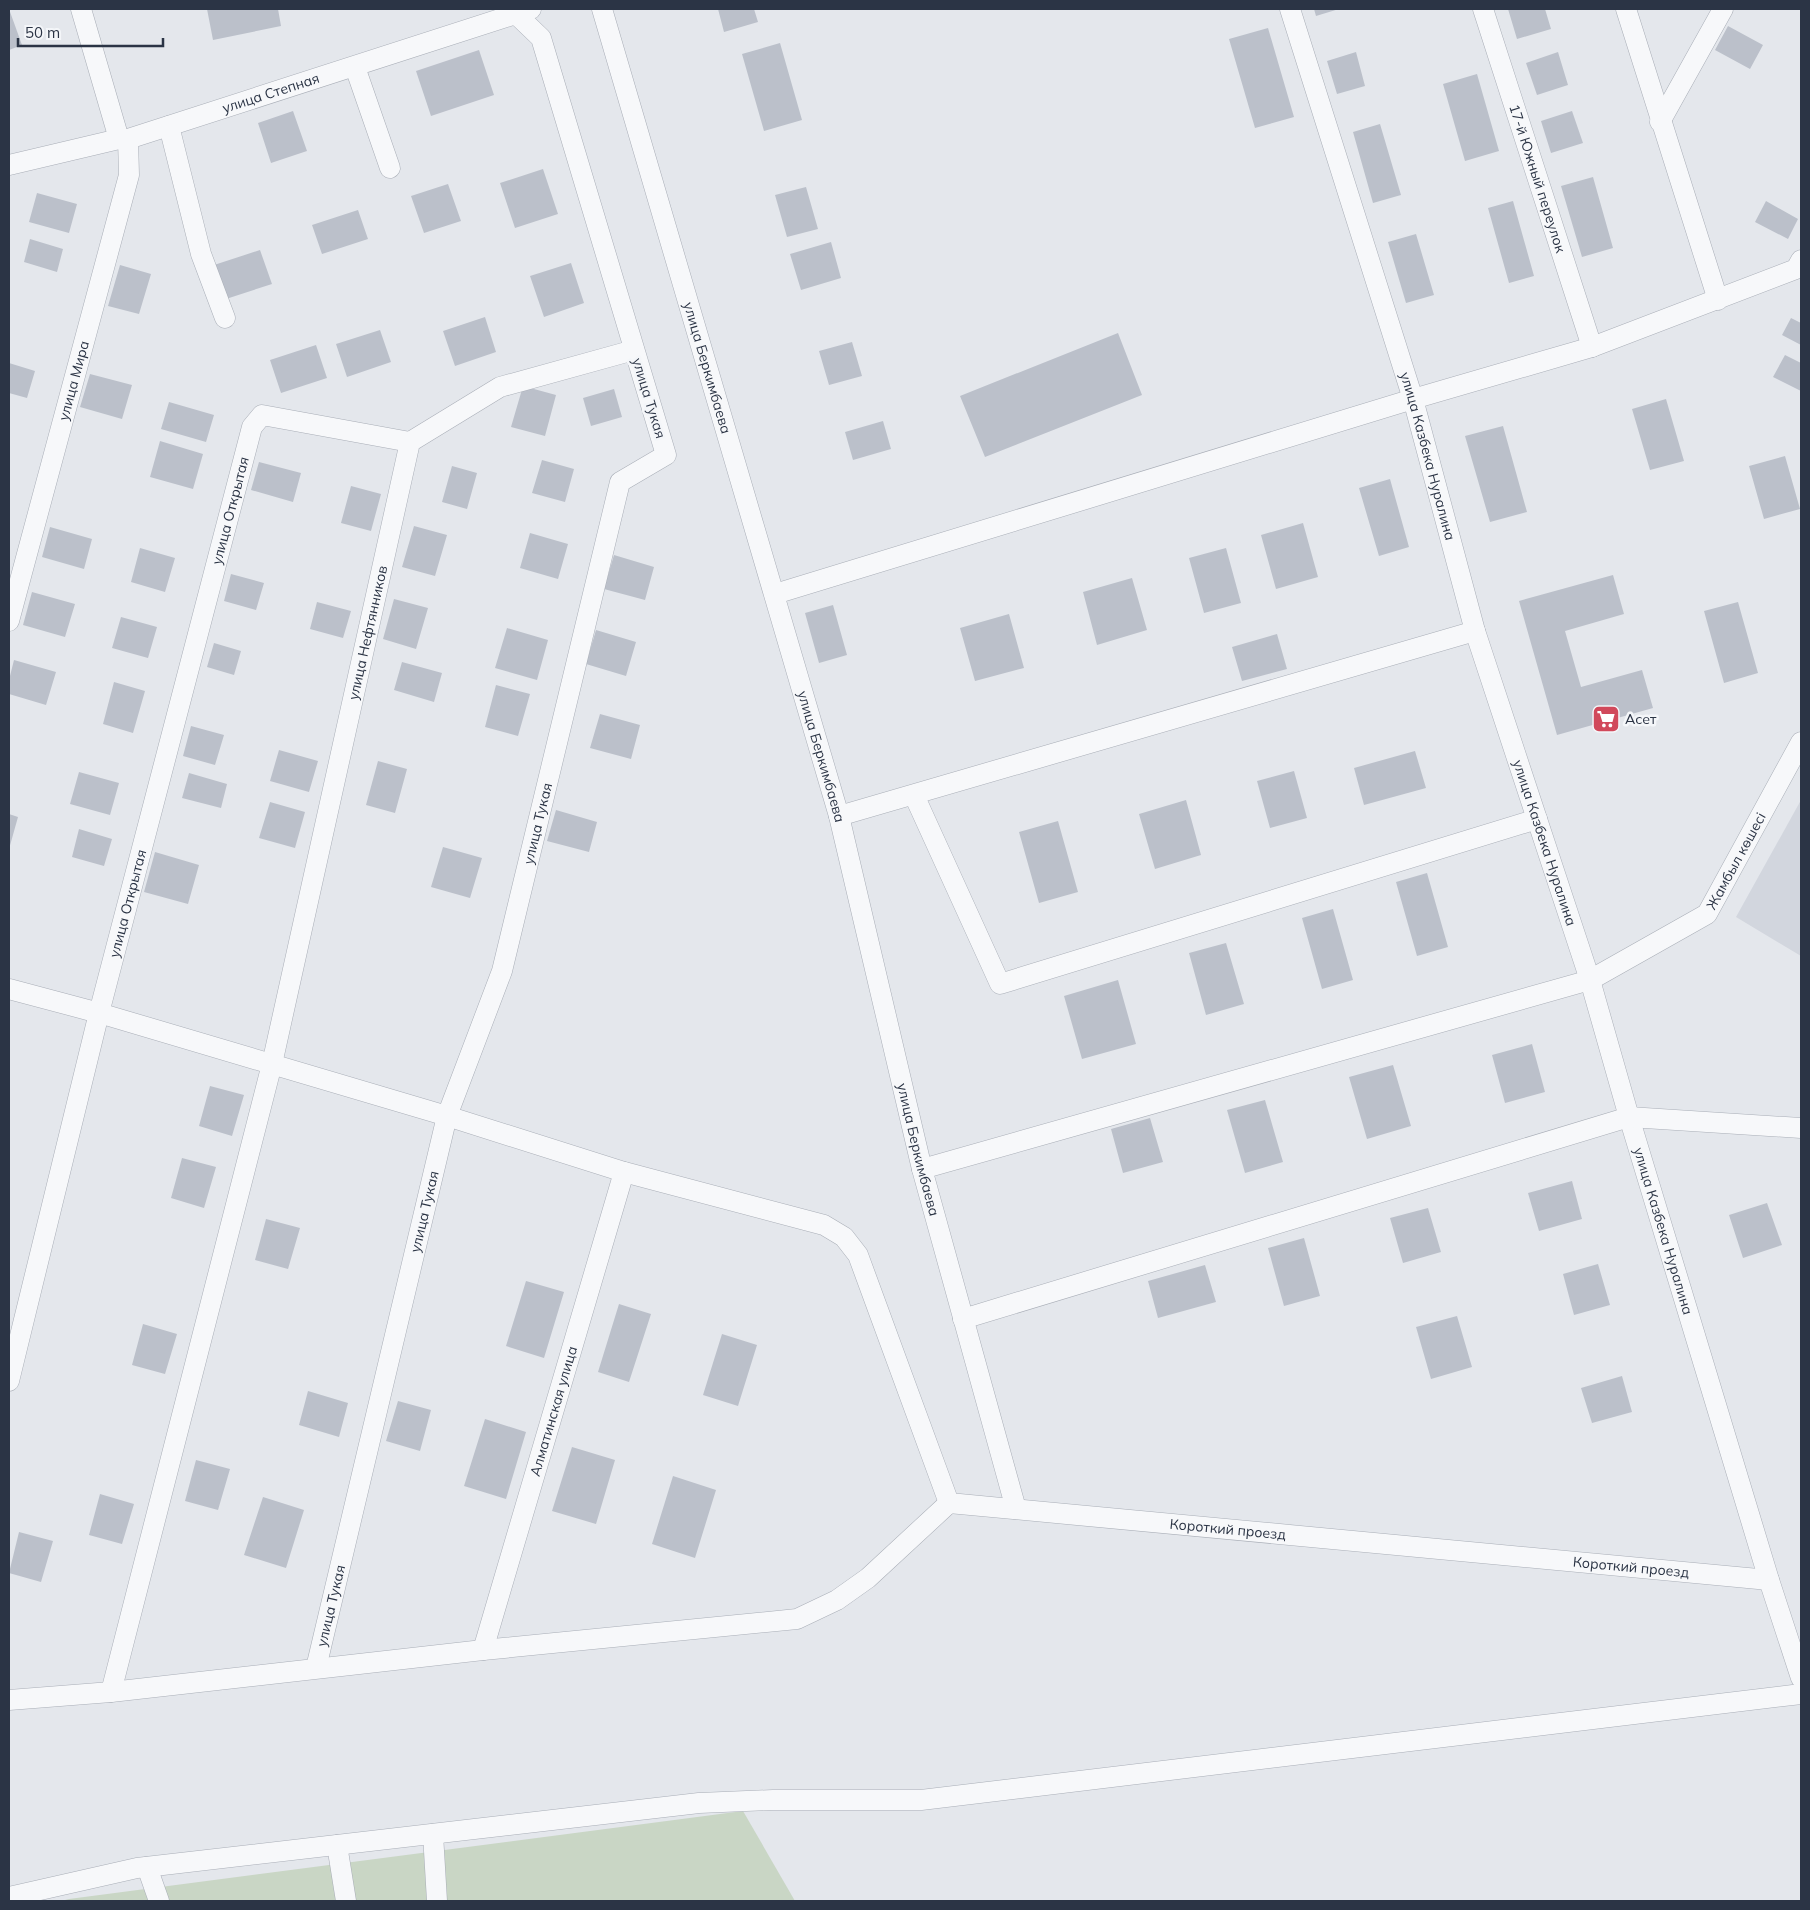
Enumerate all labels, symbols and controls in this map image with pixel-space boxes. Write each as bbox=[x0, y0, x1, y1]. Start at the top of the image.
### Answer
scale bar bbox=[18, 15, 162, 47]
text: 50 m bbox=[25, 23, 60, 42]
street label: улица Степная bbox=[220, 69, 322, 117]
street label: 17-й Южный переулок bbox=[1505, 102, 1570, 255]
street label: улица Беркимбаева bbox=[680, 300, 735, 436]
street label: улица Мира bbox=[54, 339, 93, 422]
street label: улица Тукая bbox=[628, 356, 670, 440]
street label: улица Казбека Нуралина bbox=[1396, 370, 1459, 542]
street label: улица Открытая bbox=[207, 455, 253, 567]
street label: улица Нефтянников bbox=[344, 564, 391, 702]
street label: улица Беркимбаева bbox=[794, 688, 849, 824]
supermarket icon: Асет bbox=[1591, 704, 1621, 734]
place label: Асет bbox=[1625, 710, 1657, 728]
street label: улица Казбека Нуралина bbox=[1509, 757, 1581, 928]
street label: улица Тукая bbox=[519, 781, 556, 866]
street label: Жамбыл көшесі bbox=[1702, 809, 1770, 913]
street label: улица Открытая bbox=[105, 848, 150, 959]
street label: улица Беркимбаева bbox=[893, 1081, 944, 1218]
street label: улица Казбека Нуралина bbox=[1630, 1145, 1697, 1317]
street label: улица Тукая bbox=[406, 1169, 443, 1254]
street label: Алматинская улица bbox=[526, 1344, 581, 1478]
street label: Короткий проезд bbox=[1169, 1515, 1287, 1544]
street label: Короткий проезд bbox=[1572, 1553, 1691, 1582]
street label: улица Тукая bbox=[312, 1563, 349, 1648]

